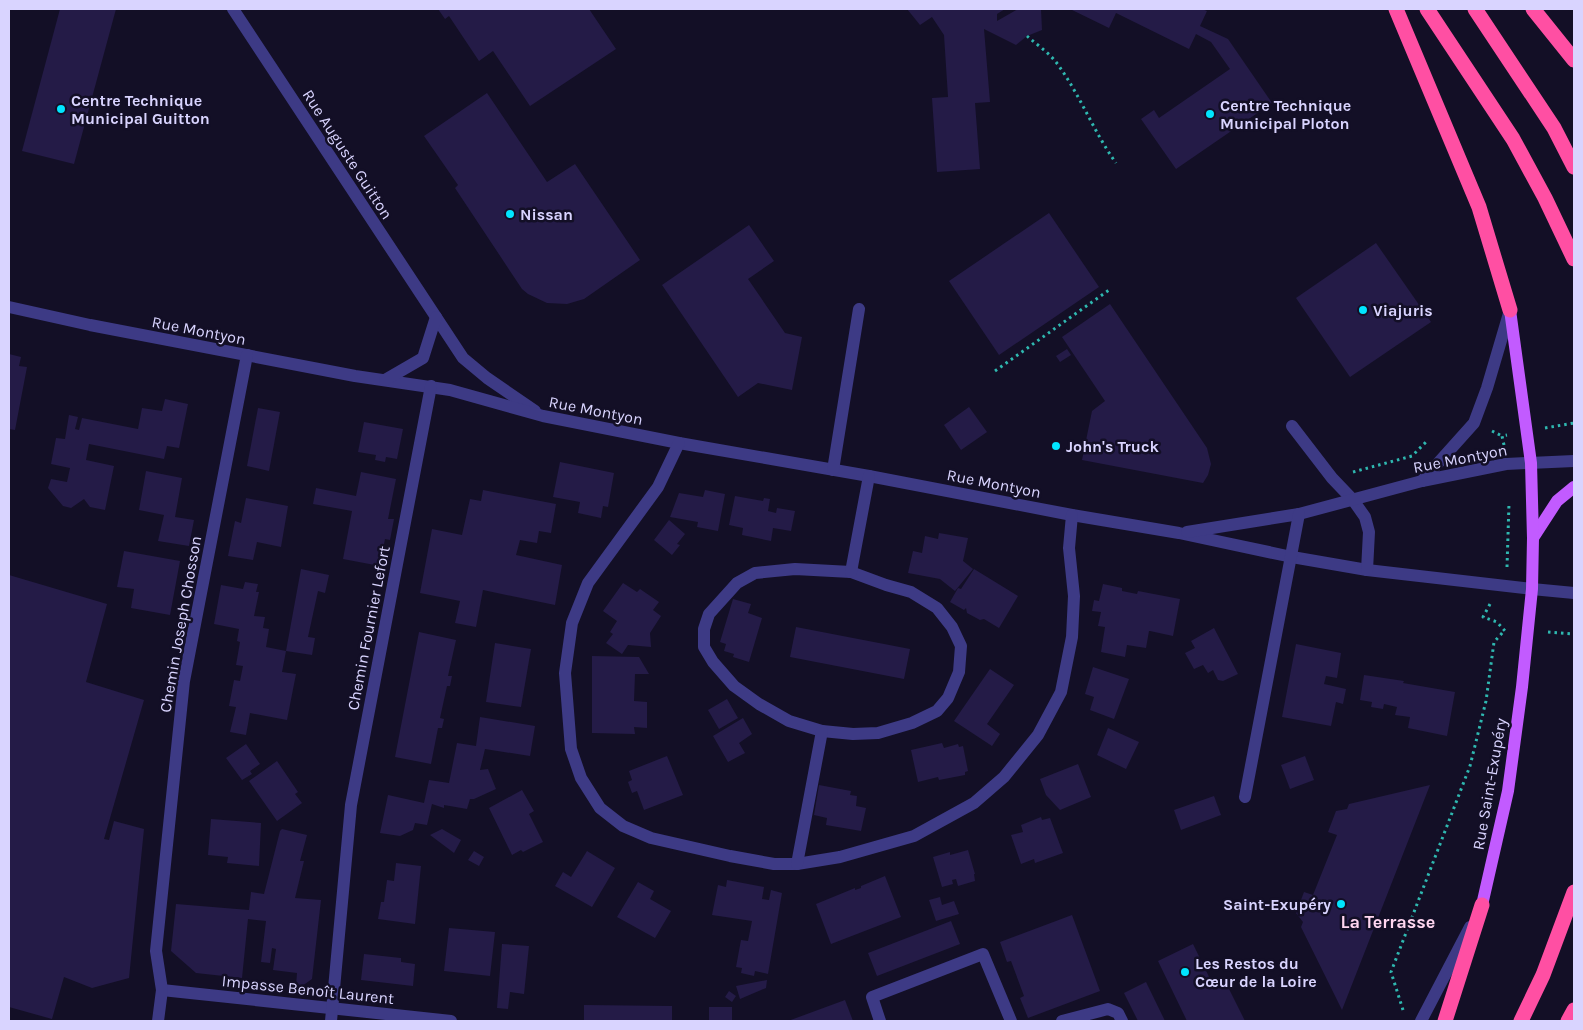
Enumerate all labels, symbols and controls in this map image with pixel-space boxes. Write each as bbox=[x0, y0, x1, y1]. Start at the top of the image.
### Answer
street label: Rue Auguste Guitton bbox=[299, 86, 397, 223]
place label: Centre Technique Municipal Guitton bbox=[71, 91, 210, 128]
place label: Centre Technique Municipal Ploton bbox=[1220, 96, 1351, 133]
marker: Centre Technique Municipal Guitton bbox=[55, 103, 67, 115]
marker: Centre Technique Municipal Ploton bbox=[1204, 108, 1216, 120]
place label: Nissan bbox=[520, 205, 573, 224]
marker: Nissan bbox=[504, 208, 516, 220]
place label: Viajuris bbox=[1373, 301, 1433, 320]
marker: Viajuris bbox=[1357, 304, 1369, 316]
street label: Rue Montyon bbox=[150, 312, 248, 349]
street label: Rue Montyon bbox=[547, 392, 645, 429]
place label: John's Truck bbox=[1066, 437, 1159, 456]
marker: John's Truck bbox=[1050, 440, 1062, 452]
street label: Rue Montyon bbox=[1411, 440, 1509, 477]
street label: Rue Montyon bbox=[945, 465, 1043, 502]
street label: Chemin Joseph Chosson bbox=[156, 534, 205, 714]
street label: Chemin Fournier Lefort bbox=[343, 544, 394, 712]
street label: Rue Saint-Exupéry bbox=[1469, 716, 1511, 852]
place label: Saint-Exupéry bbox=[1223, 895, 1331, 914]
marker: Saint-Exupéry bbox=[1335, 898, 1347, 910]
district label: La Terrasse bbox=[1341, 911, 1435, 933]
place label: Les Restos du Cœur de la Loire bbox=[1195, 954, 1317, 991]
marker: Les Restos du Cœur de la Loire bbox=[1179, 966, 1191, 978]
street label: Impasse Benoît Laurent bbox=[221, 971, 395, 1008]

